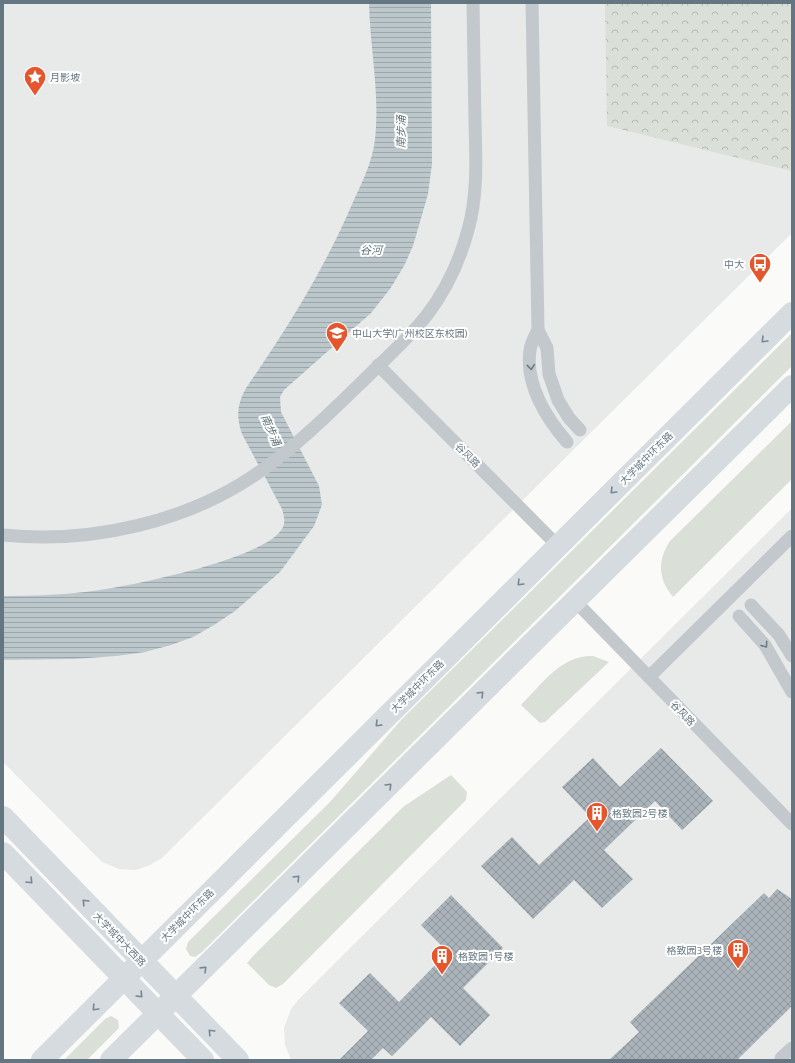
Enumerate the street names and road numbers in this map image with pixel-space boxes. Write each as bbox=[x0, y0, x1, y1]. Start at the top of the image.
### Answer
street label: 大学城中环东路 bbox=[616, 428, 676, 488]
street label: 谷风路 bbox=[452, 439, 484, 471]
street label: 大学城中环东路 bbox=[387, 656, 447, 716]
street label: 谷风路 bbox=[667, 697, 698, 729]
street label: 大学城中环东路 bbox=[157, 885, 217, 945]
street label: 大学城中大西路 bbox=[90, 909, 149, 970]

